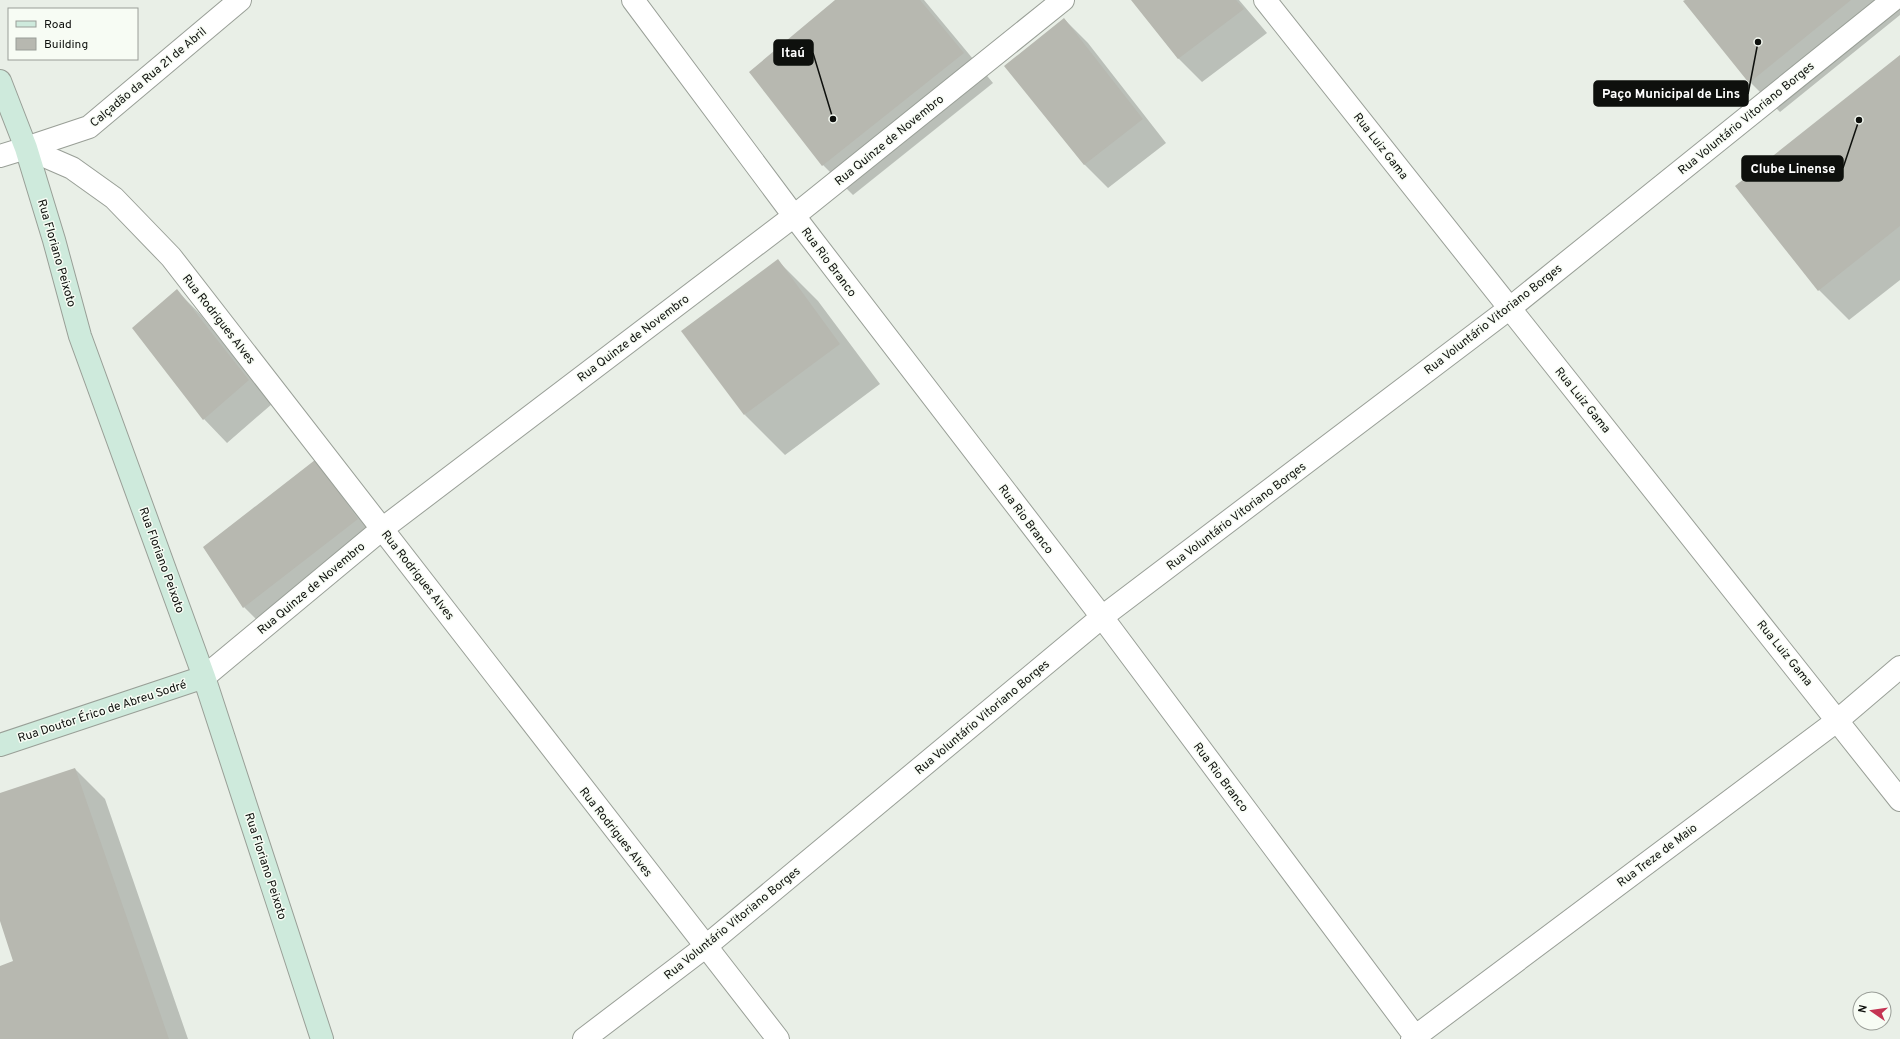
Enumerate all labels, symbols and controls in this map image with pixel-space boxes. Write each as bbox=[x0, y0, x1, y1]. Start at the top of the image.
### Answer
legend bbox=[8, 8, 138, 60]
text: Road bbox=[44, 17, 72, 33]
street label: Calçadão da Rua 21 de Abril bbox=[87, 24, 210, 131]
text: Building bbox=[44, 37, 88, 53]
callout: Itaú bbox=[774, 40, 813, 65]
text: Itaú bbox=[781, 46, 805, 62]
street label: Rua Voluntário Vitoriano Borges bbox=[1675, 59, 1818, 179]
callout: Paço Municipal de Lins bbox=[1594, 81, 1748, 106]
text: Paço Municipal de Lins bbox=[1602, 87, 1740, 103]
street label: Rua Quinze de Novembro bbox=[832, 92, 948, 190]
street label: Rua Luiz Gama bbox=[1349, 110, 1411, 183]
callout: Clube Linense bbox=[1742, 156, 1843, 181]
text: Clube Linense bbox=[1750, 162, 1836, 178]
street label: Rua Floriano Peixoto bbox=[33, 197, 79, 309]
street label: Rua Rio Branco bbox=[797, 225, 860, 301]
street label: Rua Voluntário Vitoriano Borges bbox=[1421, 261, 1566, 379]
street label: Rua Rodrigues Alves bbox=[178, 271, 258, 368]
street label: Rua Quinze de Novembro bbox=[574, 291, 693, 386]
street label: Rua Luiz Gama bbox=[1551, 364, 1614, 437]
street label: Rua Voluntário Vitoriano Borges bbox=[1164, 459, 1310, 575]
street label: Rua Rio Branco bbox=[994, 482, 1057, 558]
street label: Rua Floriano Peixoto bbox=[134, 505, 188, 616]
street label: Rua Rodrigues Alves bbox=[377, 527, 457, 624]
street label: Rua Quinze de Novembro bbox=[254, 539, 369, 639]
street label: Rua Luiz Gama bbox=[1753, 617, 1816, 690]
street label: Rua Voluntário Vitoriano Borges bbox=[912, 657, 1053, 779]
street label: Rua Doutor Érico de Abreu Sodré bbox=[16, 677, 189, 747]
street label: Rua Rio Branco bbox=[1189, 740, 1252, 816]
street label: Rua Rodrigues Alves bbox=[575, 784, 655, 881]
street label: Rua Floriano Peixoto bbox=[240, 811, 290, 922]
street label: Rua Treze de Maio bbox=[1614, 820, 1701, 891]
street label: Rua Voluntário Vitoriano Borges bbox=[661, 864, 804, 984]
north arrow bbox=[1852, 991, 1892, 1031]
text: N bbox=[1856, 1004, 1871, 1014]

